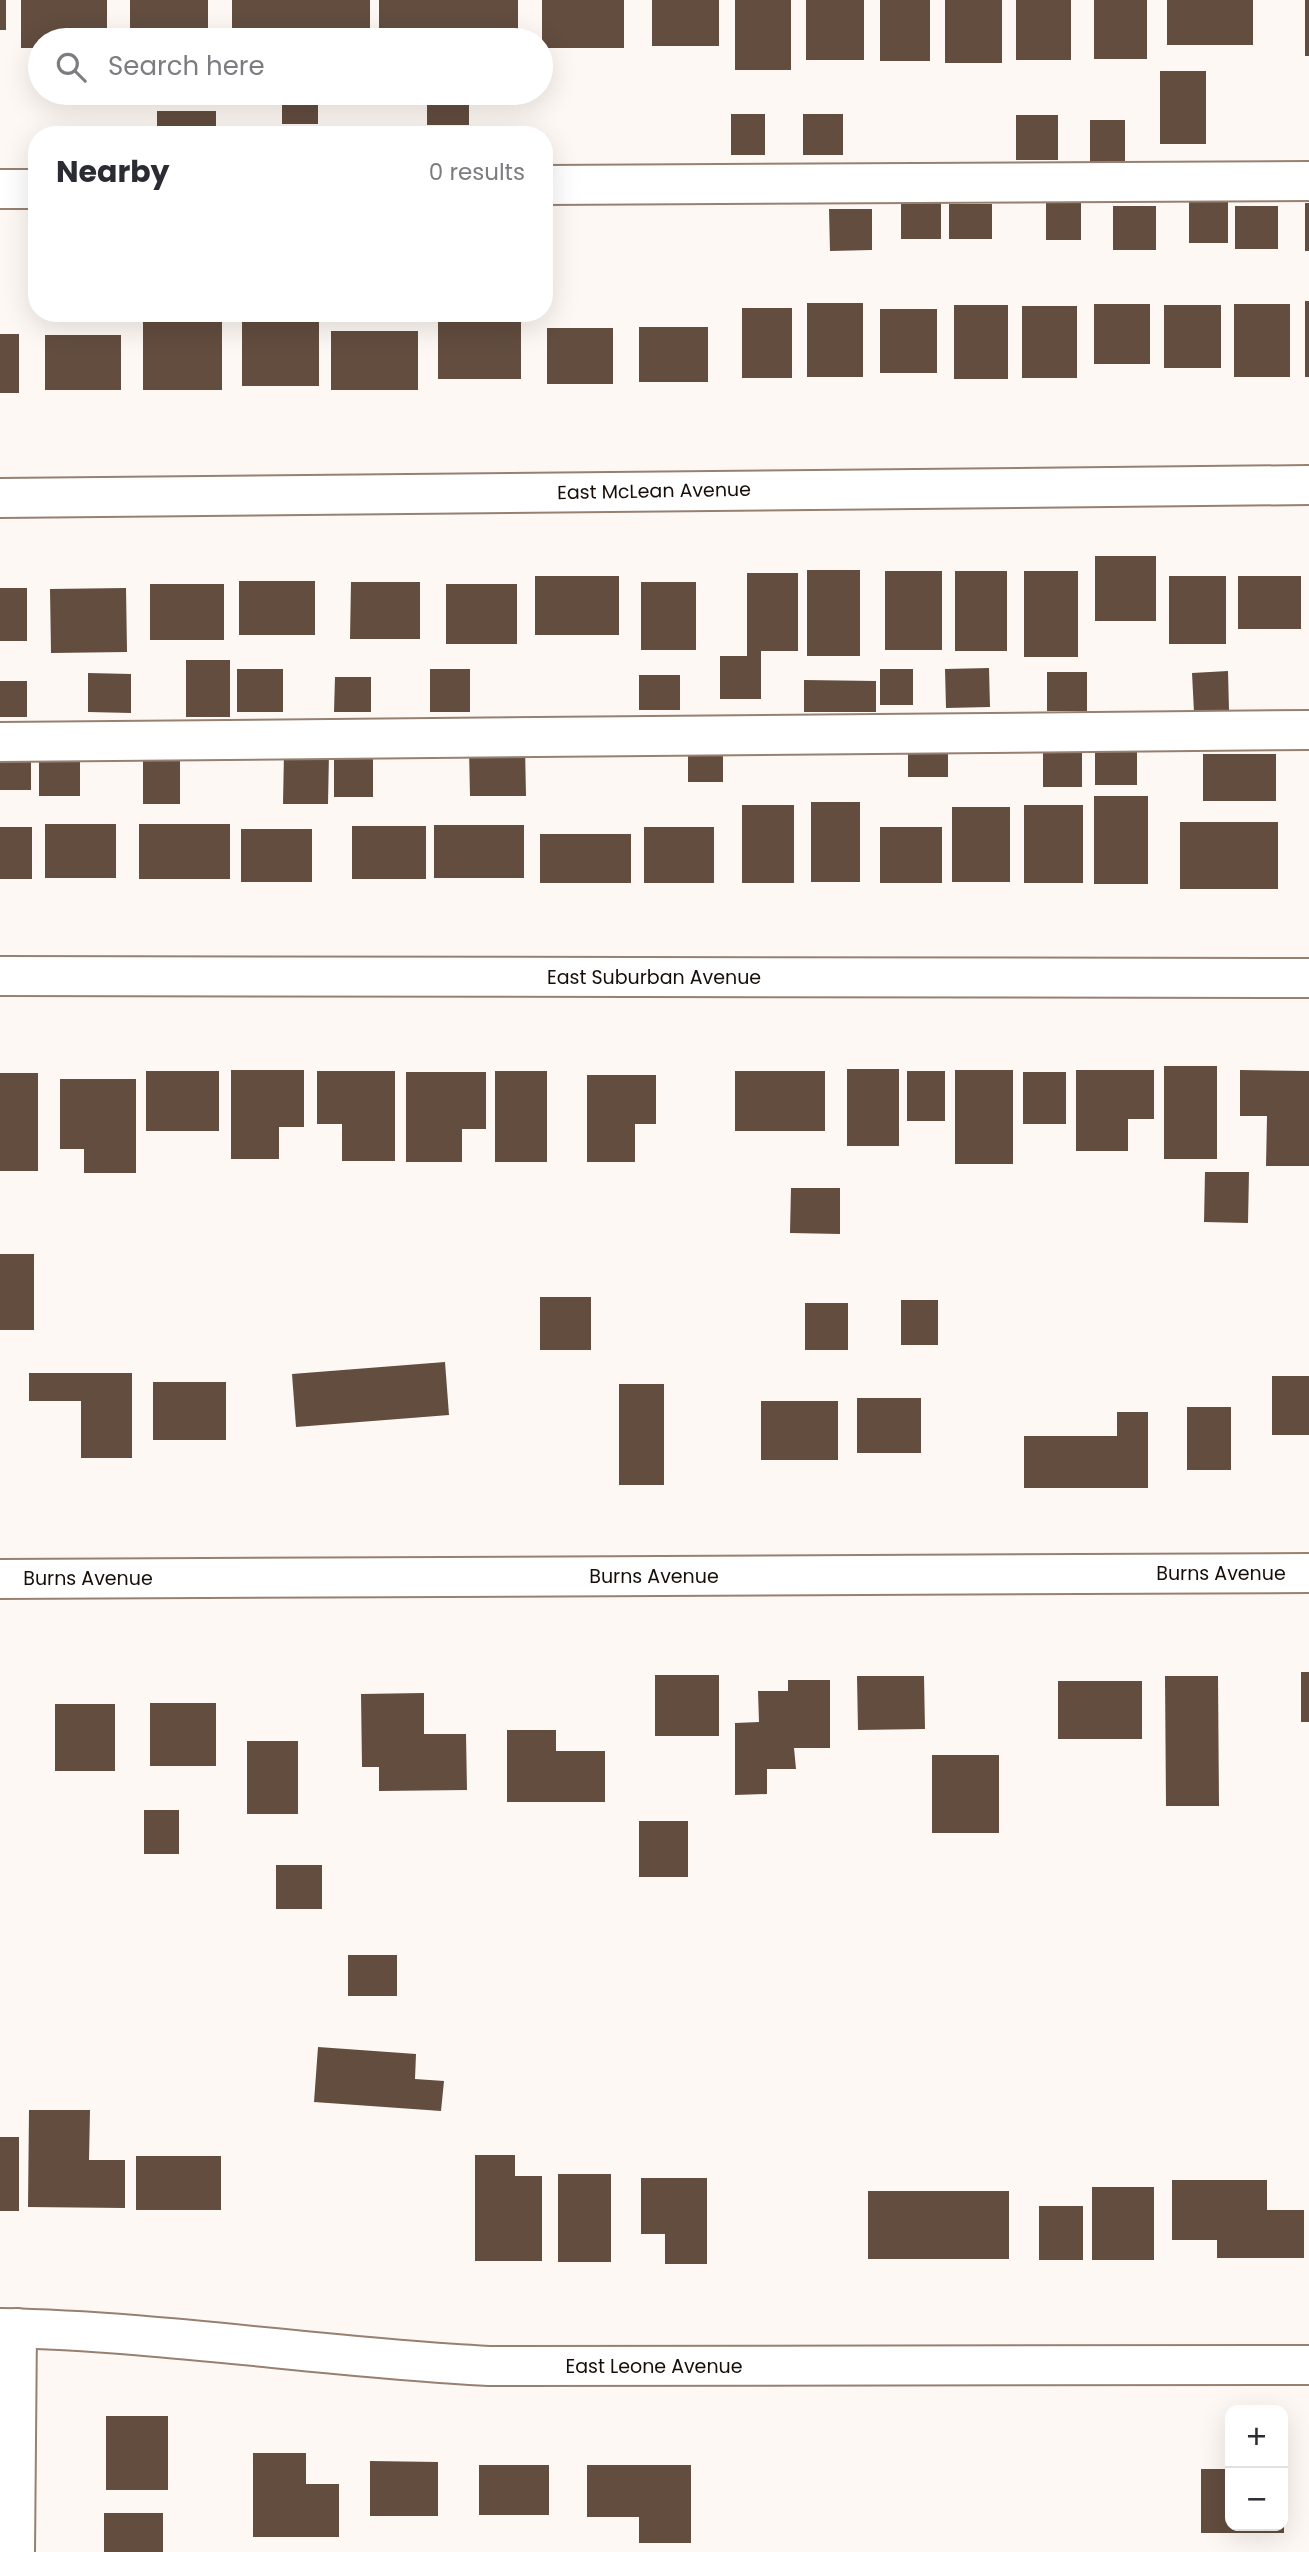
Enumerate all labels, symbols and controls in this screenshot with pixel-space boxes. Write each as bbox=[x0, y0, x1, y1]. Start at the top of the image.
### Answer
search box bbox=[28, 28, 553, 105]
icon: search bbox=[52, 48, 90, 86]
text: Search here bbox=[108, 48, 265, 84]
text: Nearby bbox=[56, 150, 170, 193]
text: 0 results bbox=[429, 156, 525, 188]
street label: East McLean Avenue bbox=[557, 476, 751, 506]
street label: East Suburban Avenue bbox=[547, 964, 761, 991]
street label: Burns Avenue bbox=[1156, 1560, 1286, 1587]
street label: Burns Avenue bbox=[589, 1563, 719, 1590]
street label: Burns Avenue bbox=[23, 1565, 153, 1592]
street label: East Leone Avenue bbox=[565, 2353, 743, 2380]
map controls bbox=[1225, 2405, 1288, 2531]
button: + bbox=[1225, 2405, 1288, 2468]
button: − bbox=[1225, 2468, 1288, 2531]

